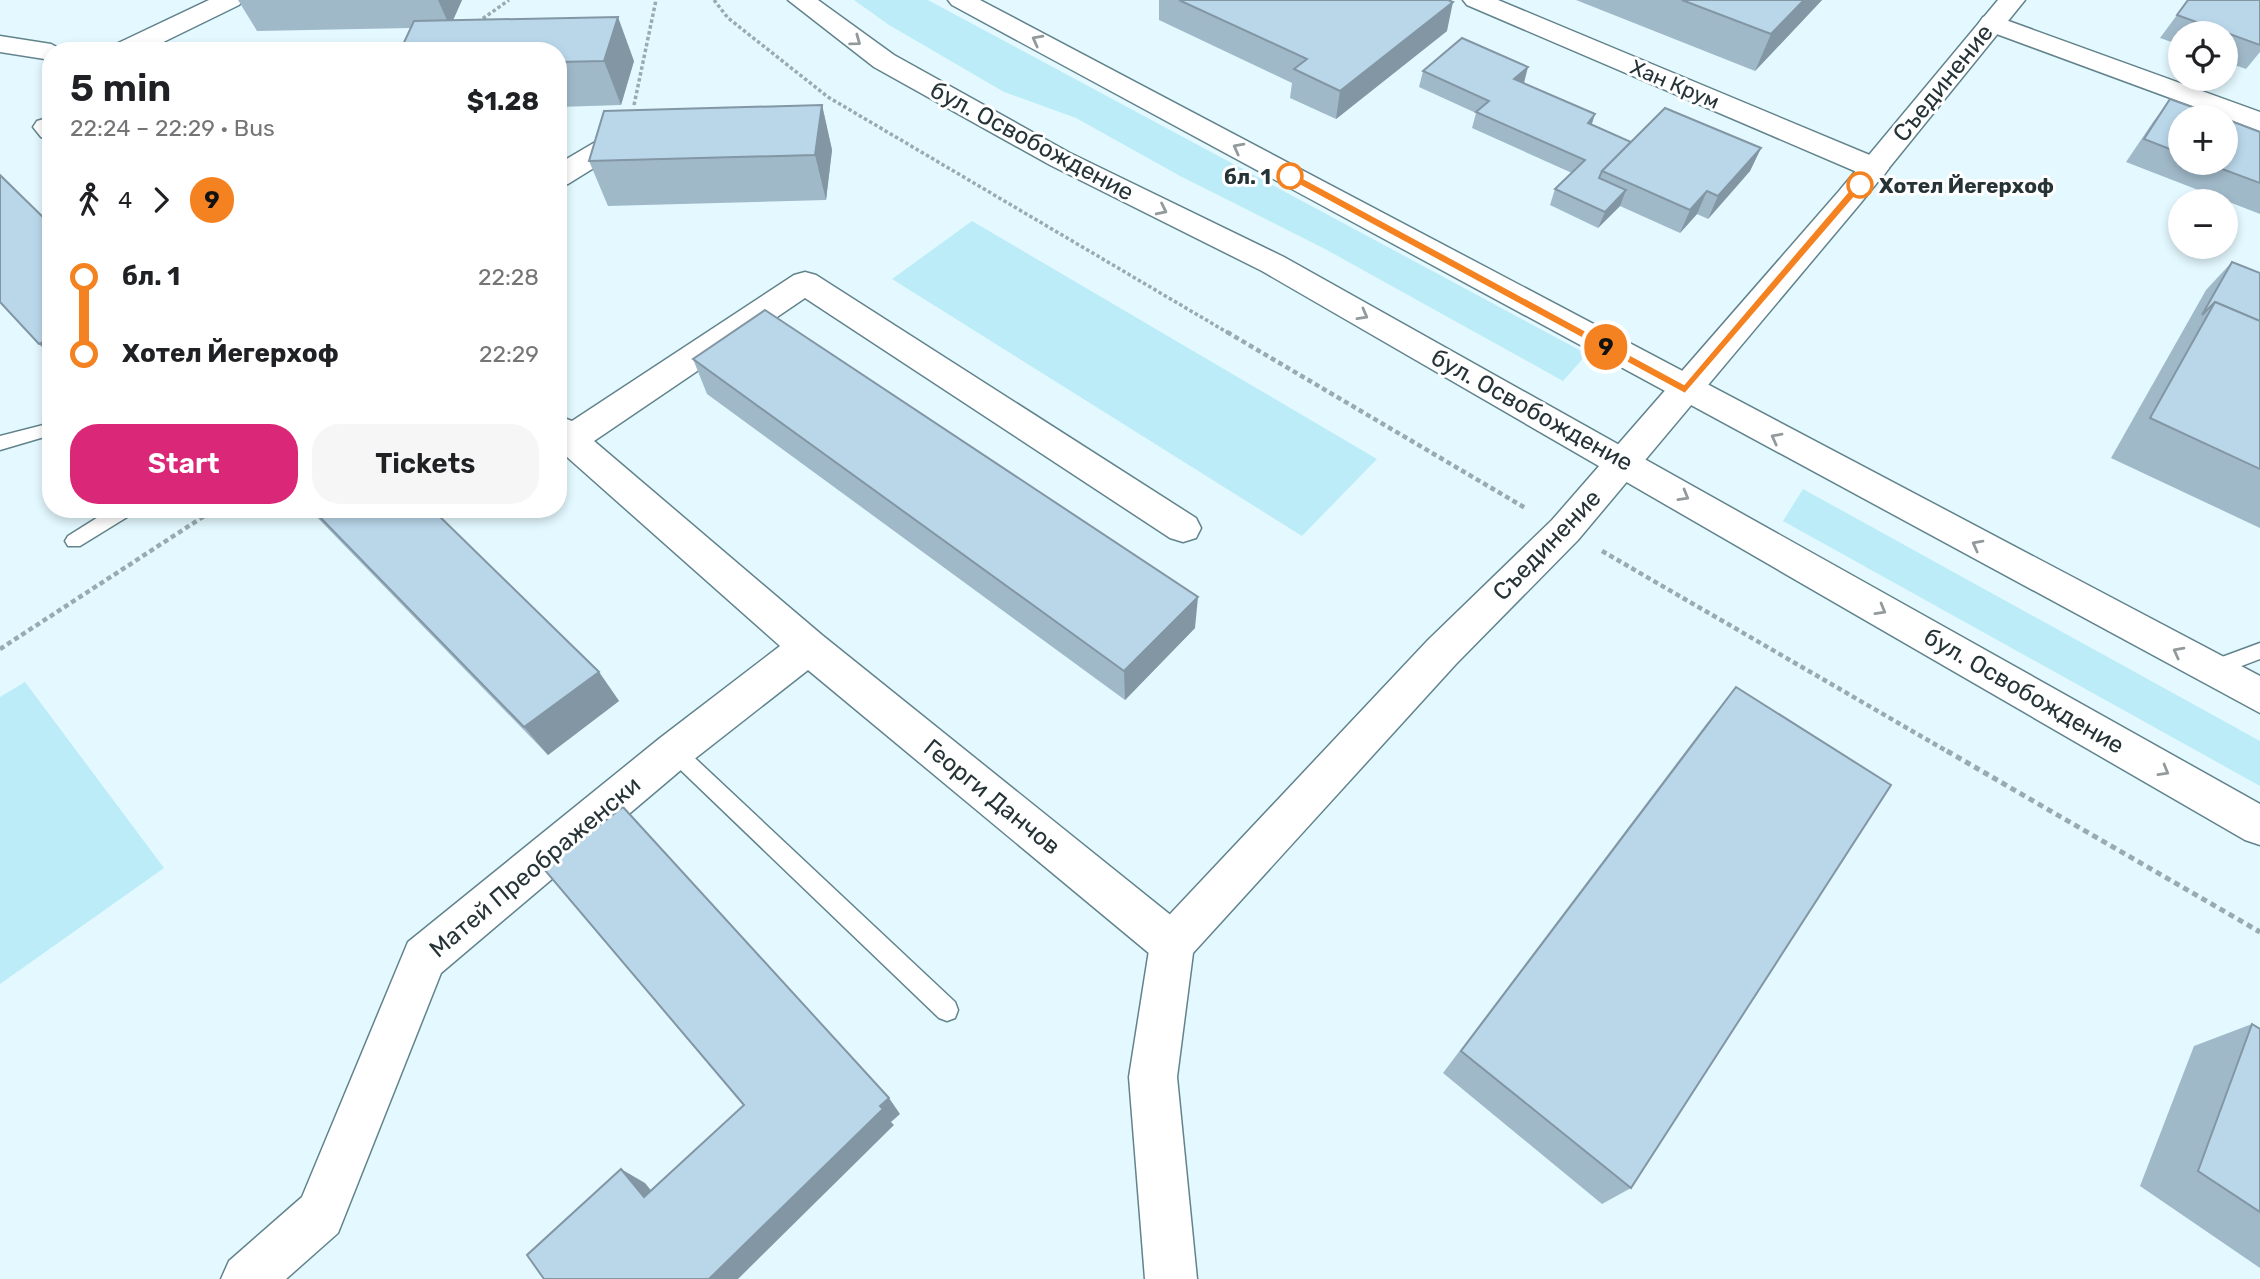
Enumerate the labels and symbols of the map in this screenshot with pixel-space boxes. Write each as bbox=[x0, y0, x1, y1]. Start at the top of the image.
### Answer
street label: Съединение bbox=[1887, 19, 1999, 147]
one-way arrow bbox=[848, 32, 860, 45]
one-way arrow bbox=[1032, 35, 1044, 49]
street label: Хан Крум bbox=[1627, 54, 1723, 114]
street label: бул. Освобождение bbox=[925, 76, 1139, 206]
one-way arrow bbox=[1232, 142, 1245, 156]
marker: бл. 1 bbox=[1277, 163, 1303, 189]
place label: бл. 1 bbox=[1224, 164, 1271, 189]
marker: Хотел Йегерхоф bbox=[1847, 172, 1873, 198]
place label: Хотел Йегерхоф bbox=[1879, 173, 2054, 198]
one-way arrow bbox=[1155, 201, 1167, 215]
one-way arrow bbox=[1356, 307, 1369, 320]
line badge: 9 bbox=[1583, 324, 1629, 370]
street label: бул. Освобождение bbox=[1426, 343, 1638, 477]
one-way arrow bbox=[1771, 433, 1784, 447]
street label: Съединение bbox=[1487, 484, 1607, 606]
one-way arrow bbox=[1677, 488, 1690, 501]
one-way arrow bbox=[1972, 540, 1984, 554]
one-way arrow bbox=[1874, 602, 1887, 615]
street label: бул. Освобождение bbox=[1919, 622, 2129, 760]
one-way arrow bbox=[2173, 647, 2185, 661]
street label: Георги Данчов bbox=[918, 734, 1066, 860]
one-way arrow bbox=[2157, 763, 2170, 776]
street label: Матей Преображенски bbox=[424, 771, 646, 963]

